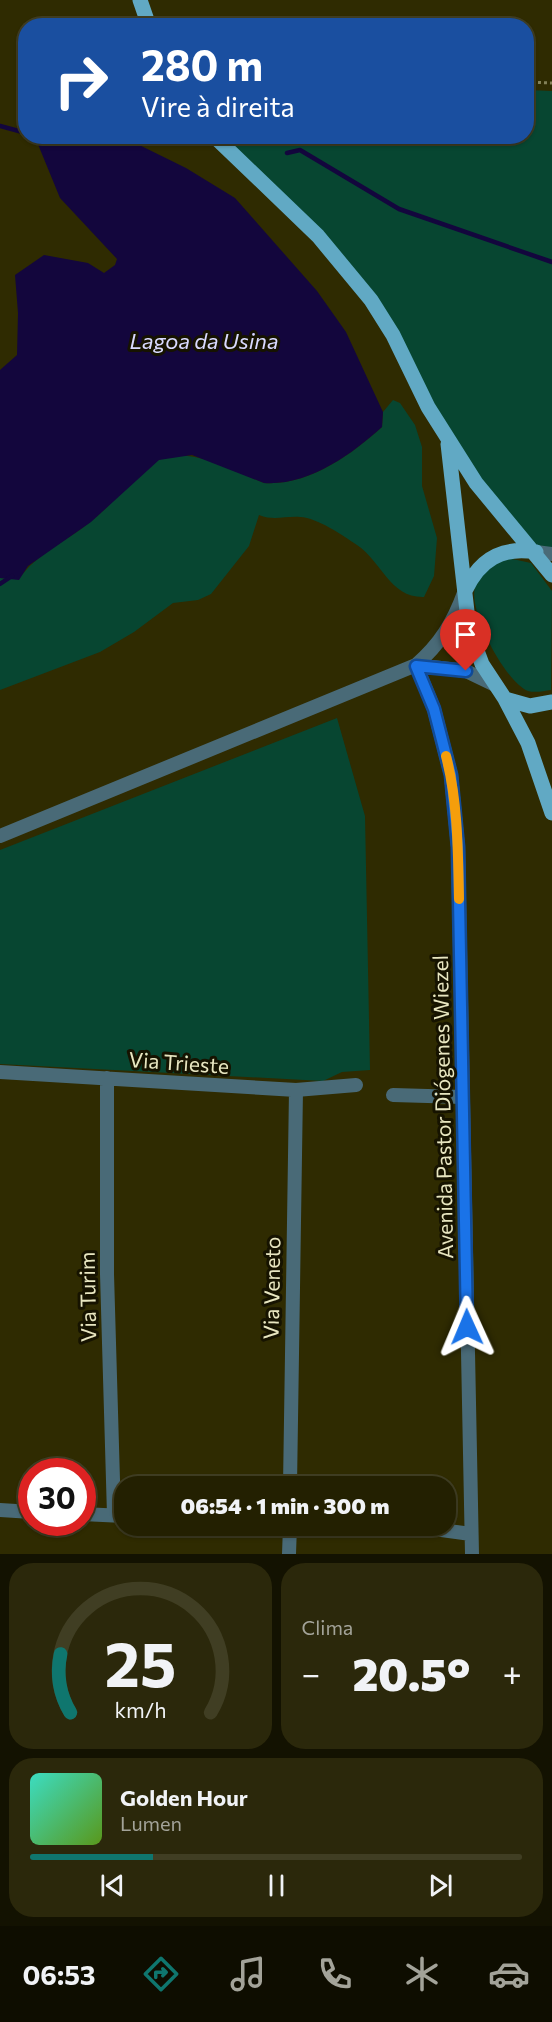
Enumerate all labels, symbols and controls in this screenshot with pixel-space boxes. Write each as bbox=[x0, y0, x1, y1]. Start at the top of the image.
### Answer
text: 280 m bbox=[141, 38, 263, 90]
icon: right bbox=[42, 42, 120, 120]
text: Vire à direita bbox=[141, 90, 295, 123]
water label: Lagoa da Usina bbox=[130, 327, 278, 354]
pin bbox=[440, 609, 491, 671]
icon: arrive bbox=[449, 618, 482, 651]
street label: Avenida Pastor Diógenes Wiezel bbox=[427, 955, 457, 1259]
street label: Via Trieste bbox=[128, 1046, 230, 1078]
street label: Via Veneto bbox=[258, 1236, 284, 1340]
street label: Via Turim bbox=[74, 1252, 100, 1342]
position arrow bbox=[435, 1295, 499, 1359]
speed limit sign: 30 bbox=[18, 1458, 96, 1536]
text: 06:54 · 1 min · 300 m bbox=[180, 1492, 390, 1519]
text: Clima bbox=[302, 1615, 353, 1639]
text: 25 bbox=[104, 1624, 176, 1700]
text: 20.5° bbox=[352, 1645, 470, 1700]
text: − bbox=[302, 1652, 320, 1693]
text: + bbox=[503, 1652, 522, 1693]
text: km/h bbox=[114, 1696, 166, 1722]
text: Golden Hour bbox=[120, 1784, 248, 1811]
text: Lumen bbox=[120, 1811, 182, 1835]
icon: previous bbox=[96, 1869, 129, 1902]
icon: pause bbox=[260, 1869, 293, 1902]
icon: next bbox=[424, 1869, 457, 1902]
icon: directions bbox=[140, 1953, 182, 1995]
icon: music bbox=[227, 1953, 269, 1995]
icon: phone bbox=[314, 1953, 356, 1995]
icon: climate bbox=[401, 1953, 443, 1995]
icon: car bbox=[488, 1953, 530, 1995]
text: 06:53 bbox=[22, 1958, 96, 1991]

